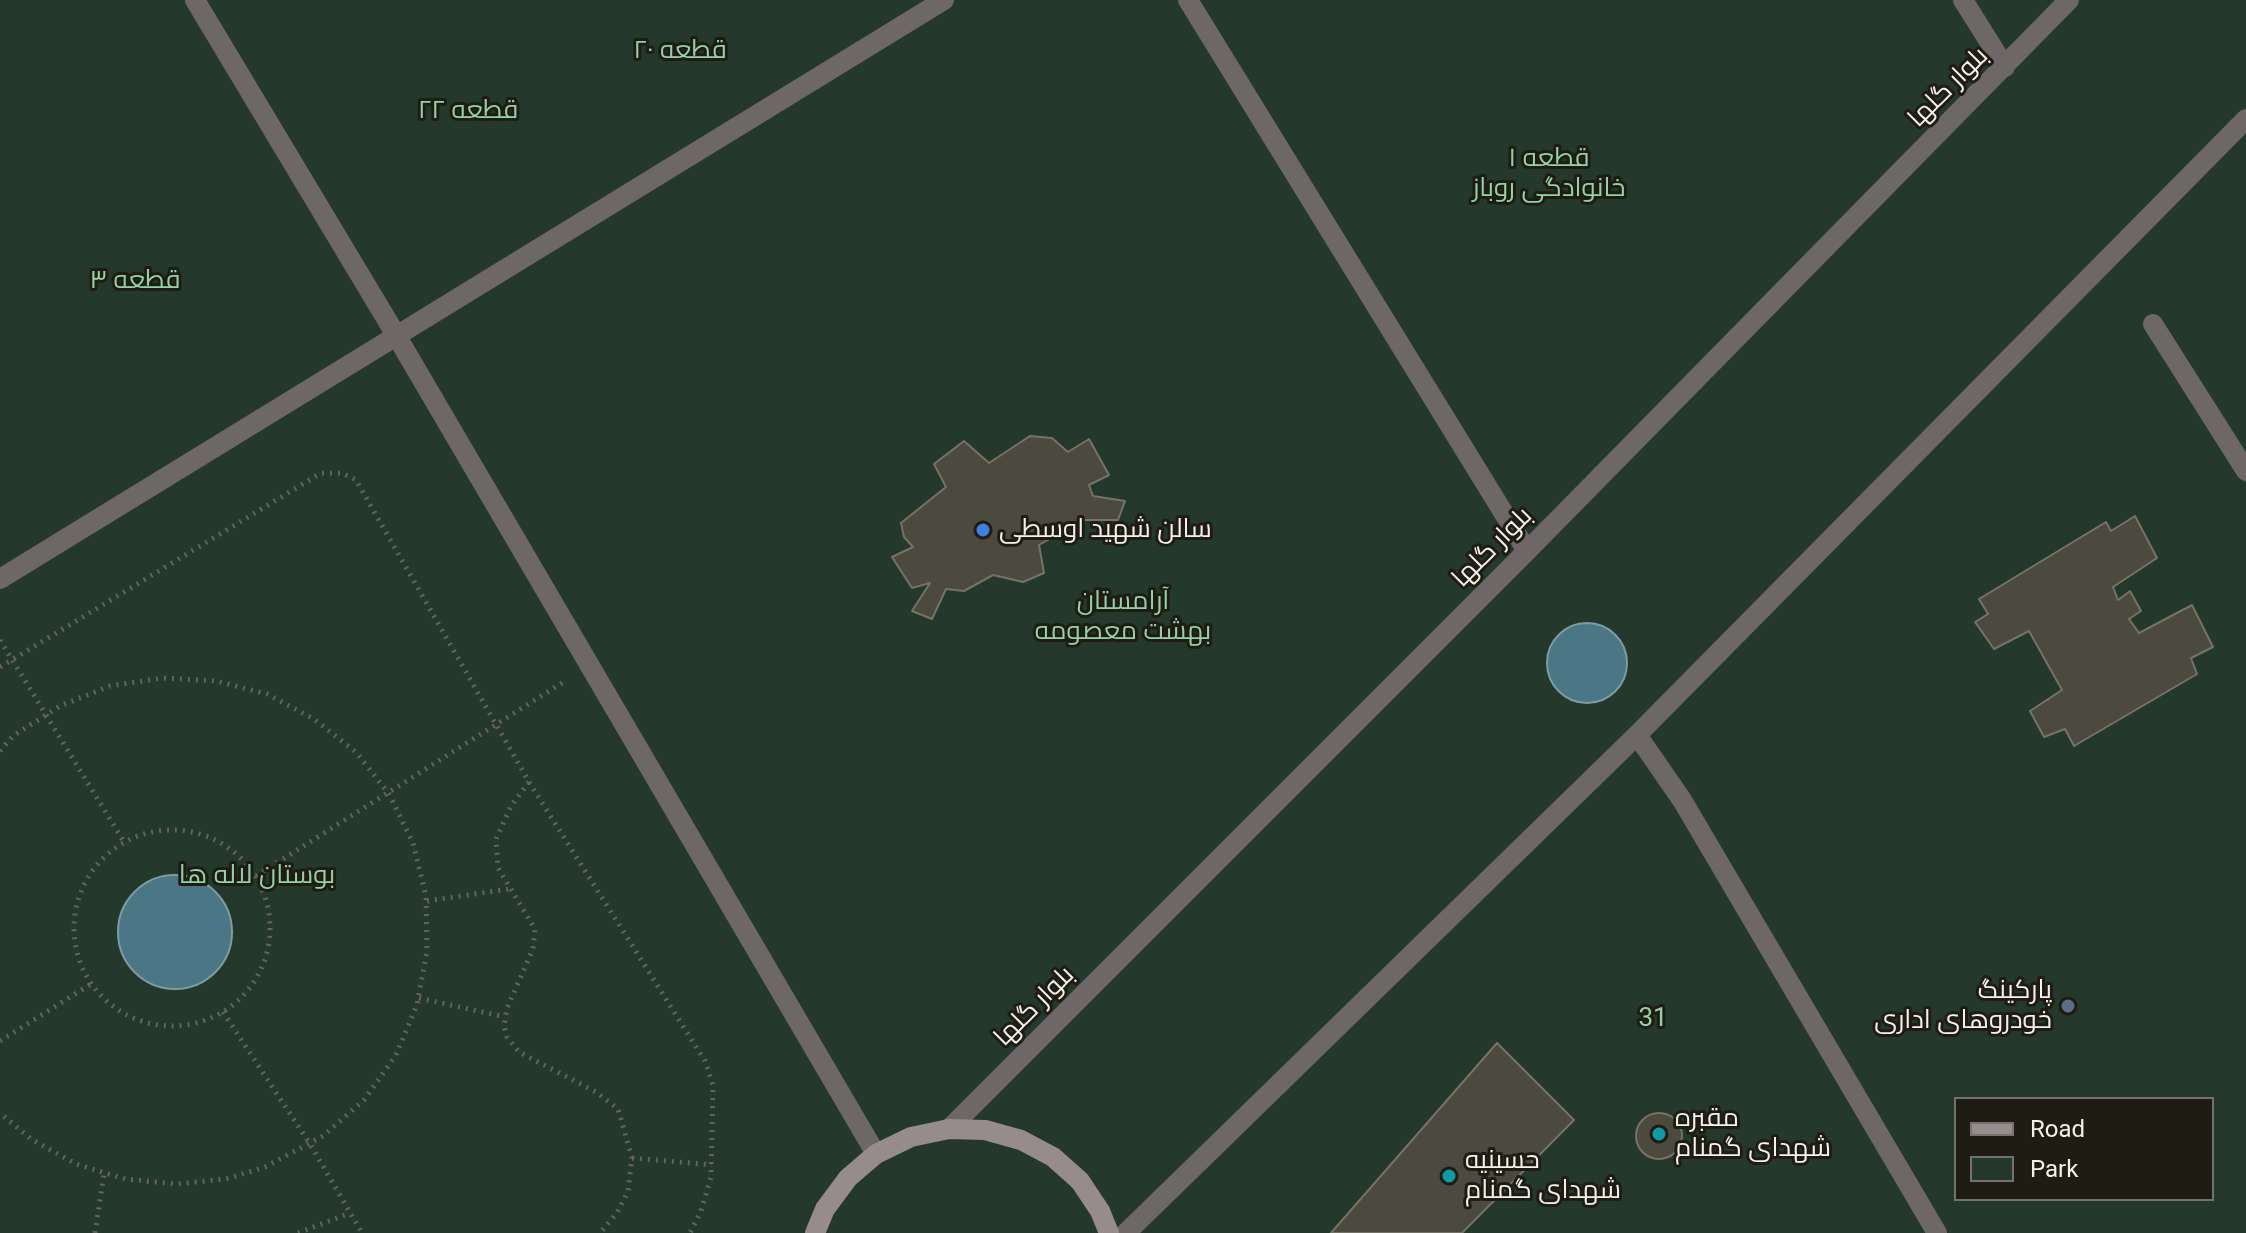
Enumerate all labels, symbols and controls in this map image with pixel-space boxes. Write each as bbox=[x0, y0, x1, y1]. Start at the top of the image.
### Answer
park label: قطعه ۲۰ bbox=[633, 35, 727, 67]
street label: بلوار گلها bbox=[1902, 41, 1996, 135]
park label: قطعه ۲۲ bbox=[418, 95, 518, 127]
park label: قطعه ۱ خانوادگی روباز bbox=[1472, 143, 1626, 204]
park label: قطعه ۳ bbox=[90, 265, 180, 297]
street label: بلوار گلها bbox=[1446, 501, 1540, 595]
place label: سالن شهید اوسطی bbox=[999, 514, 1212, 546]
marker: سالن شهید اوسطی bbox=[974, 521, 992, 539]
park label: آرامستان بهشت معصومه bbox=[1035, 586, 1211, 648]
park label: بوستان لاله ها bbox=[179, 860, 335, 892]
street label: بلوار گلها bbox=[988, 960, 1082, 1054]
place label: پارکینگ خودروهای اداری bbox=[1874, 975, 2052, 1036]
marker: پارکینگ خودروهای اداری bbox=[2059, 997, 2077, 1015]
park label: 31 bbox=[1638, 1003, 1668, 1035]
legend bbox=[1954, 1097, 2214, 1201]
place label: مقبره شهدای گمنام bbox=[1675, 1103, 1831, 1164]
text: Road bbox=[2030, 1115, 2085, 1143]
marker: مقبره شهدای گمنام bbox=[1650, 1125, 1668, 1143]
place label: حسینیه شهدای گمنام bbox=[1465, 1145, 1621, 1206]
text: Park bbox=[2030, 1155, 2078, 1183]
marker: حسینیه شهدای گمنام bbox=[1440, 1167, 1458, 1185]

